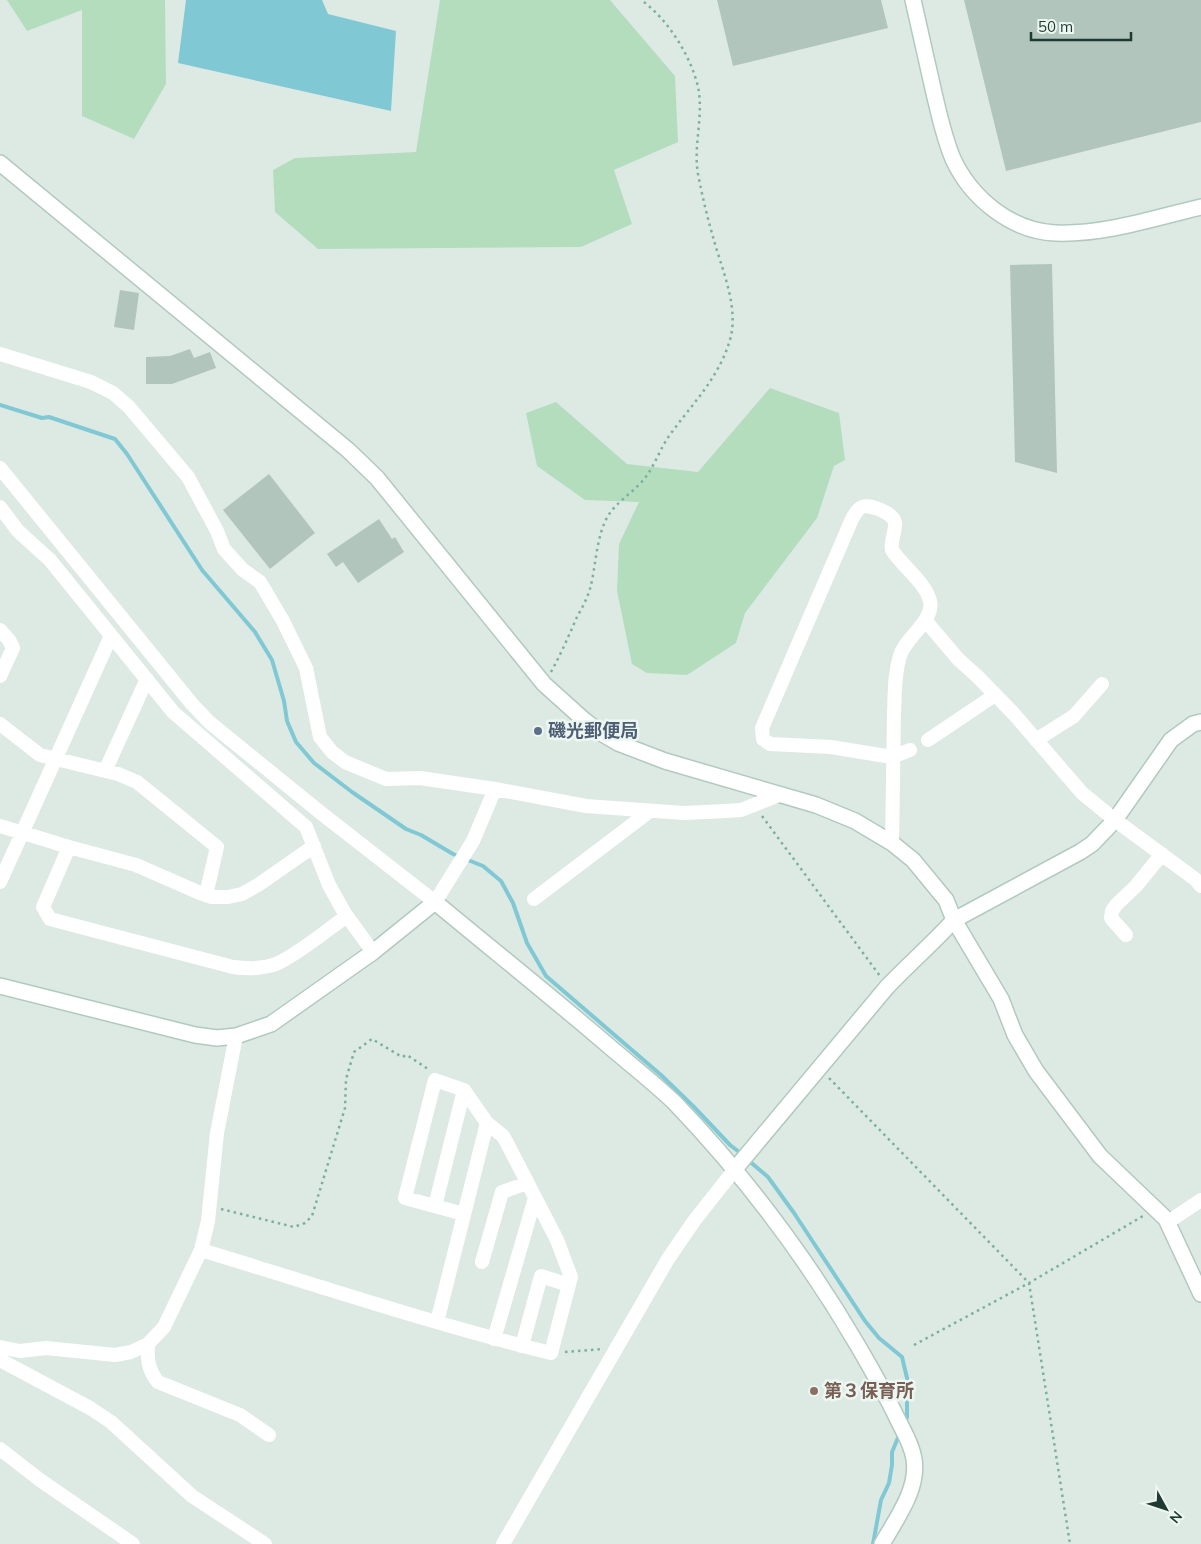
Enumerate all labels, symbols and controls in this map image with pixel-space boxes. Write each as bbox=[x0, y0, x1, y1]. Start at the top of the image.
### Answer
scale bar bbox=[1031, 10, 1131, 42]
text: 50 m bbox=[1038, 17, 1073, 36]
place label: 磯光郵便局 bbox=[548, 719, 638, 742]
marker: 磯光郵便局 bbox=[532, 725, 544, 737]
place label: 第３保育所 bbox=[824, 1379, 914, 1402]
marker: 第３保育所 bbox=[808, 1385, 820, 1397]
north arrow bbox=[1141, 1484, 1191, 1534]
text: N bbox=[1166, 1508, 1186, 1527]

